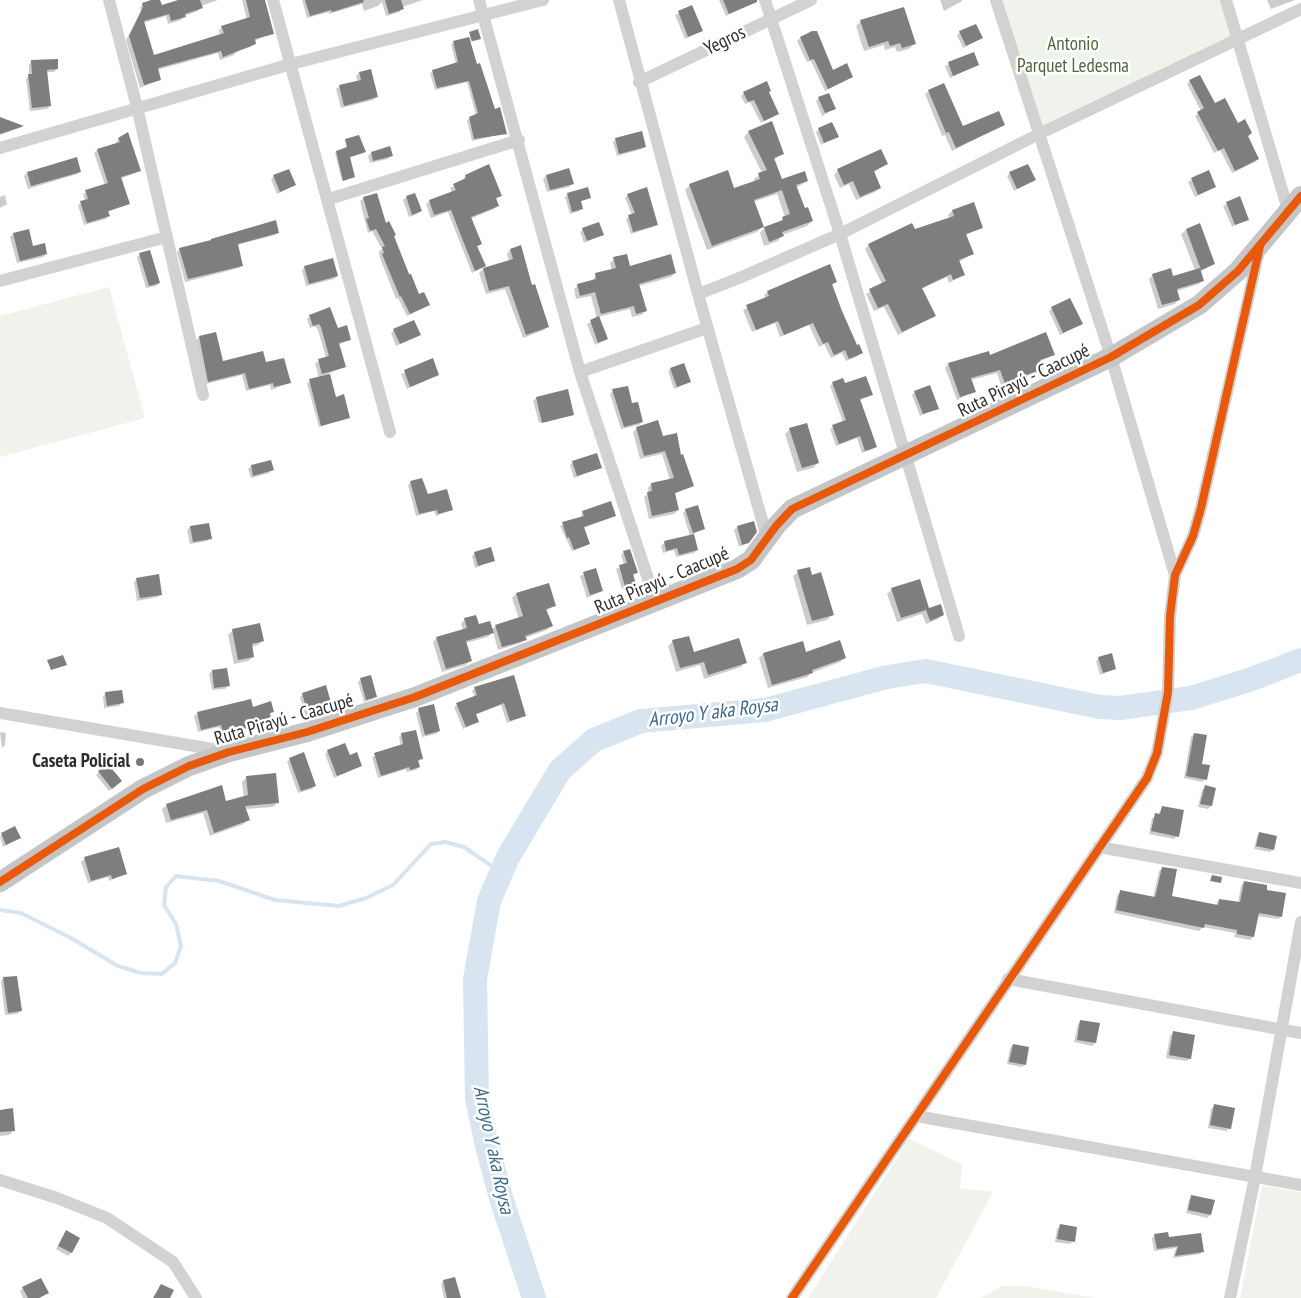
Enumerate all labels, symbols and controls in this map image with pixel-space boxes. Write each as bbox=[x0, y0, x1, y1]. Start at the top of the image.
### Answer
street label: Yegros bbox=[701, 21, 749, 61]
park label: Antonio Parquet Ledesma bbox=[1017, 34, 1129, 78]
street label: Ruta Pirayú - Caacupé bbox=[955, 339, 1093, 423]
street label: Ruta Pirayú - Caacupé bbox=[592, 542, 732, 620]
street label: Ruta Pirayú - Caacupé bbox=[212, 689, 356, 751]
water label: Arroyo Y aka Roysa bbox=[647, 693, 779, 733]
place label: Caseta Policial bbox=[32, 751, 130, 773]
marker: Caseta Policial bbox=[134, 756, 146, 768]
water label: Arroyo Y aka Roysa bbox=[468, 1084, 518, 1216]

